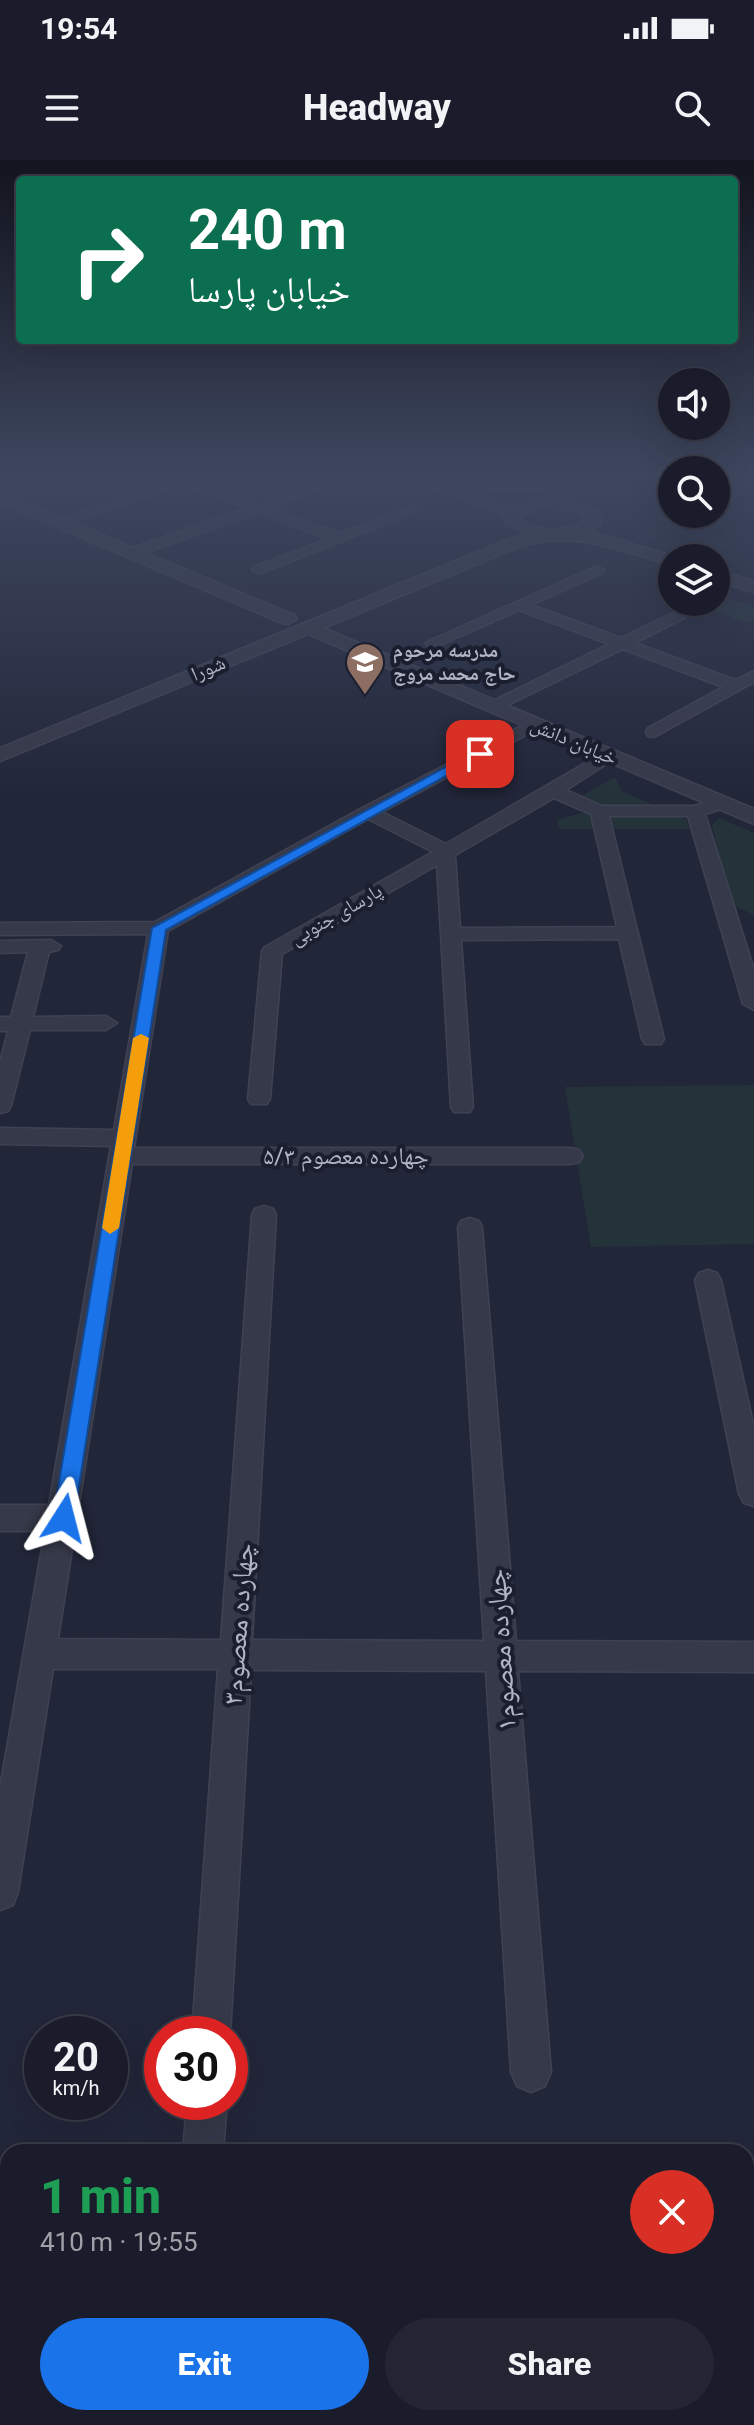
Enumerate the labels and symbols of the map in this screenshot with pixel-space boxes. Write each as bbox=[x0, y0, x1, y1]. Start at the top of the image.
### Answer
place label: مدرسه مرحوم حاج محمد مروج bbox=[393, 638, 516, 686]
school or university icon: مدرسه مرحوم حاج محمد مروج bbox=[344, 641, 386, 696]
street label: شورا bbox=[187, 650, 229, 686]
street label: خیابان دانش bbox=[527, 712, 621, 770]
pin bbox=[446, 720, 514, 788]
street label: پارسای جنوبی bbox=[286, 878, 386, 950]
street label: چهارده معصوم ۵/۳ bbox=[263, 1142, 429, 1172]
position arrow bbox=[22, 1476, 106, 1560]
street label: چهارده معصوم۳ bbox=[216, 1542, 262, 1706]
street label: چهارده معصوم۱ bbox=[479, 1568, 525, 1732]
speed limit sign: 30 bbox=[144, 2016, 248, 2120]

